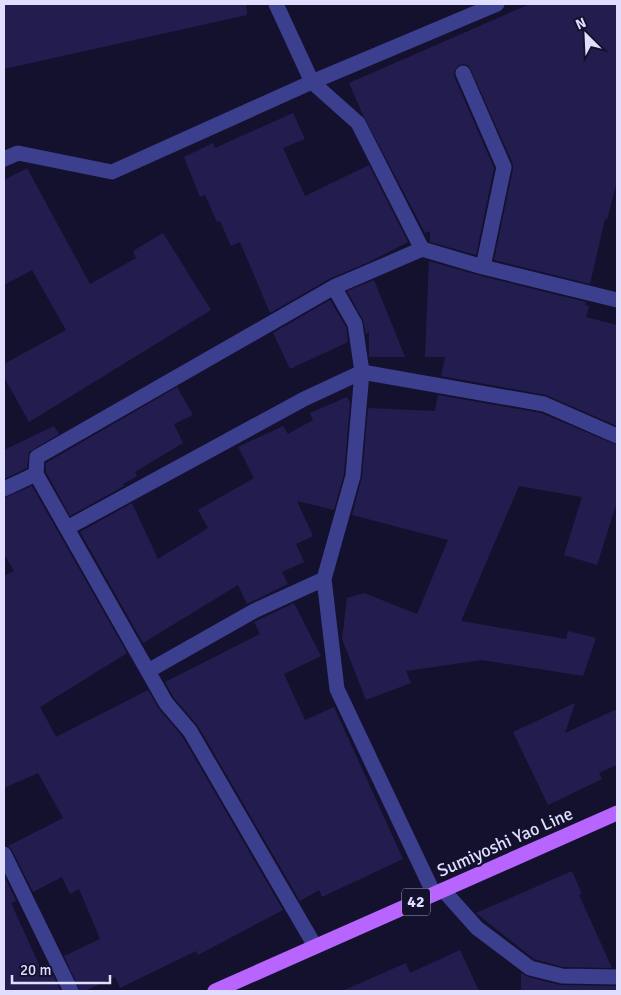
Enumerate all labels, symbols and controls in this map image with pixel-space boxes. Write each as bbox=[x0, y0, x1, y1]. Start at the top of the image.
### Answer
north arrow bbox=[561, 10, 611, 60]
text: N bbox=[573, 14, 589, 33]
street label: Sumiyoshi Yao Line bbox=[434, 802, 576, 882]
road number: 42 bbox=[402, 889, 430, 916]
scale bar bbox=[12, 952, 110, 984]
text: 20 m bbox=[20, 961, 51, 979]

